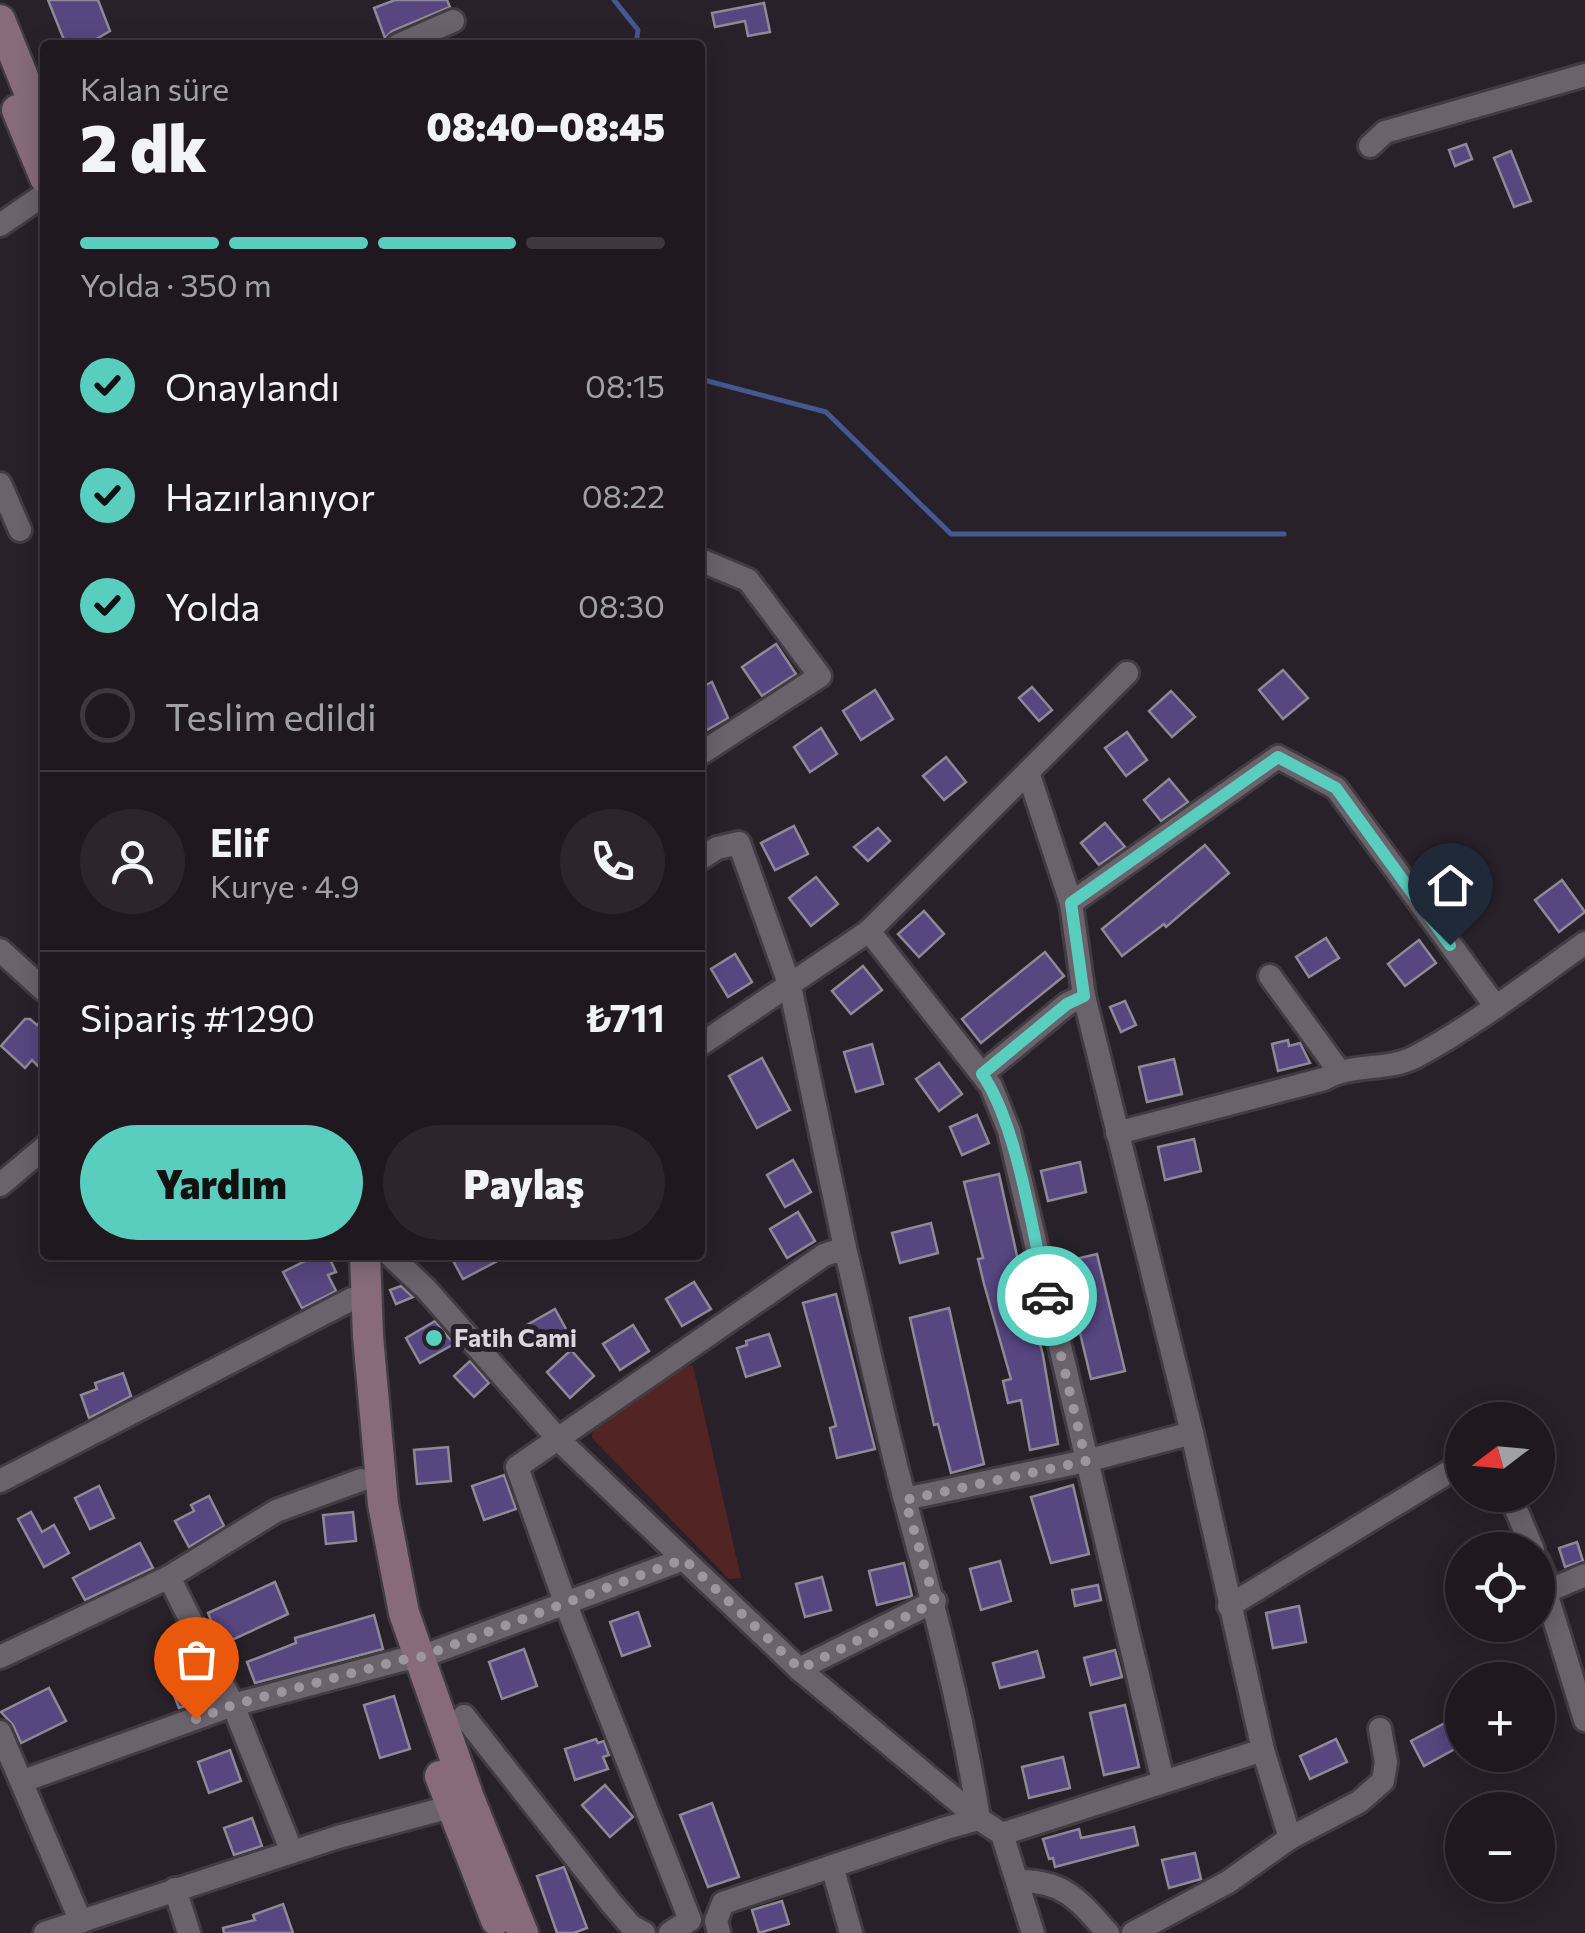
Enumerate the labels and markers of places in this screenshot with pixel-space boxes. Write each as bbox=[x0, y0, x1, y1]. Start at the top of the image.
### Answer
pin bbox=[1408, 843, 1493, 946]
place label: Fatih Cami bbox=[454, 1322, 577, 1352]
marker: Fatih Cami bbox=[423, 1327, 445, 1349]
pin bbox=[154, 1617, 239, 1720]

